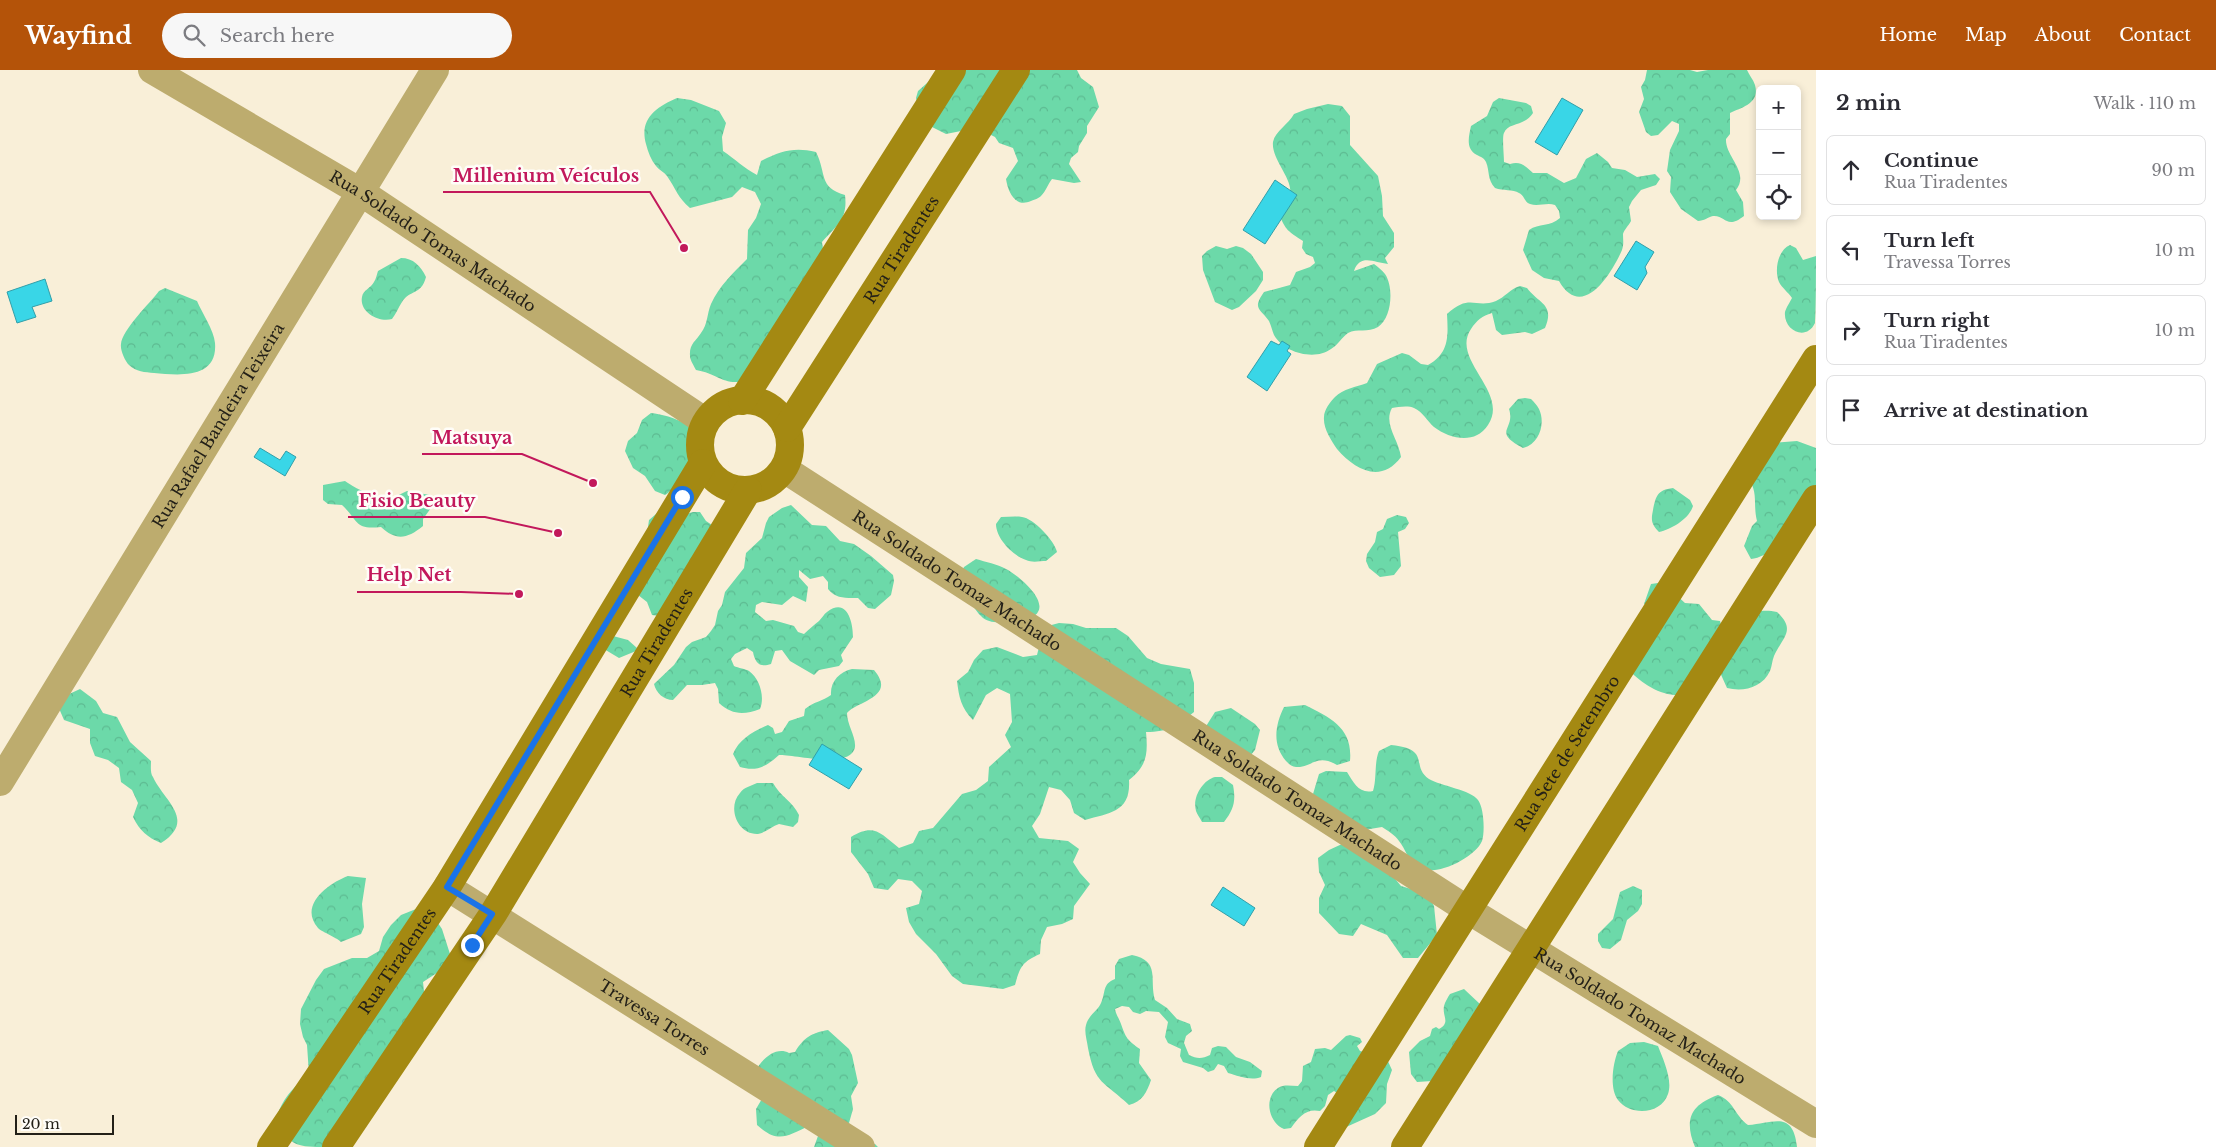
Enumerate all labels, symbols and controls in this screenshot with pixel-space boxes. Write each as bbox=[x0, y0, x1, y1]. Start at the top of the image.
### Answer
search box bbox=[162, 13, 512, 58]
text: Wayfind bbox=[25, 21, 132, 50]
icon: search bbox=[180, 21, 208, 49]
text: Search here bbox=[220, 24, 335, 47]
text: Home bbox=[1879, 24, 1937, 46]
text: Map bbox=[1965, 24, 2007, 46]
text: About bbox=[2035, 24, 2091, 46]
text: Contact bbox=[2119, 24, 2191, 46]
map controls bbox=[1756, 85, 1801, 220]
button: + bbox=[1756, 85, 1801, 130]
text: 2 min bbox=[1836, 90, 1901, 116]
text: Walk · 110 m bbox=[2094, 93, 2196, 113]
button: − bbox=[1756, 130, 1801, 175]
text: Continue bbox=[1884, 149, 1979, 172]
icon: ahead bbox=[1837, 156, 1865, 184]
callout: Millenium Veículos bbox=[443, 159, 650, 192]
text: 90 m bbox=[2152, 160, 2195, 180]
text: Millenium Veículos bbox=[453, 165, 639, 187]
street label: Rua Soldado Tomas Machado bbox=[326, 166, 540, 316]
text: Rua Tiradentes bbox=[1884, 172, 2008, 192]
button: locate bbox=[1756, 175, 1801, 220]
street label: Rua Tiradentes bbox=[859, 192, 943, 307]
text: Turn left bbox=[1884, 229, 1975, 252]
icon: left bbox=[1837, 236, 1865, 264]
text: 10 m bbox=[2155, 240, 2195, 260]
text: Travessa Torres bbox=[1884, 252, 2011, 272]
text: Turn right bbox=[1884, 309, 1990, 332]
icon: right bbox=[1837, 316, 1865, 344]
street label: Rua Rafael Bandeira Teixeira bbox=[148, 319, 288, 532]
text: 10 m bbox=[2155, 320, 2195, 340]
text: Rua Tiradentes bbox=[1884, 332, 2008, 352]
icon: arrive bbox=[1837, 396, 1865, 424]
text: Arrive at destination bbox=[1884, 399, 2088, 422]
callout: Matsuya bbox=[422, 421, 522, 454]
text: Matsuya bbox=[432, 427, 513, 449]
callout: Fisio Beauty bbox=[348, 484, 485, 517]
route start bbox=[671, 486, 694, 509]
text: Fisio Beauty bbox=[359, 490, 476, 512]
street label: Rua Soldado Tomaz Machado bbox=[849, 506, 1065, 655]
callout: Help Net bbox=[357, 559, 461, 592]
text: Help Net bbox=[367, 564, 451, 586]
street label: Rua Tiradentes bbox=[616, 584, 697, 701]
street label: Rua Sete de Setembro bbox=[1510, 671, 1624, 835]
street label: Rua Soldado Tomaz Machado bbox=[1189, 725, 1406, 875]
street label: Rua Tiradentes bbox=[354, 904, 440, 1018]
route end bbox=[461, 934, 484, 957]
street label: Rua Soldado Tomaz Machado bbox=[1531, 943, 1750, 1089]
street label: Travessa Torres bbox=[595, 975, 714, 1060]
scale bar bbox=[15, 1112, 114, 1135]
text: 20 m bbox=[22, 1115, 60, 1133]

